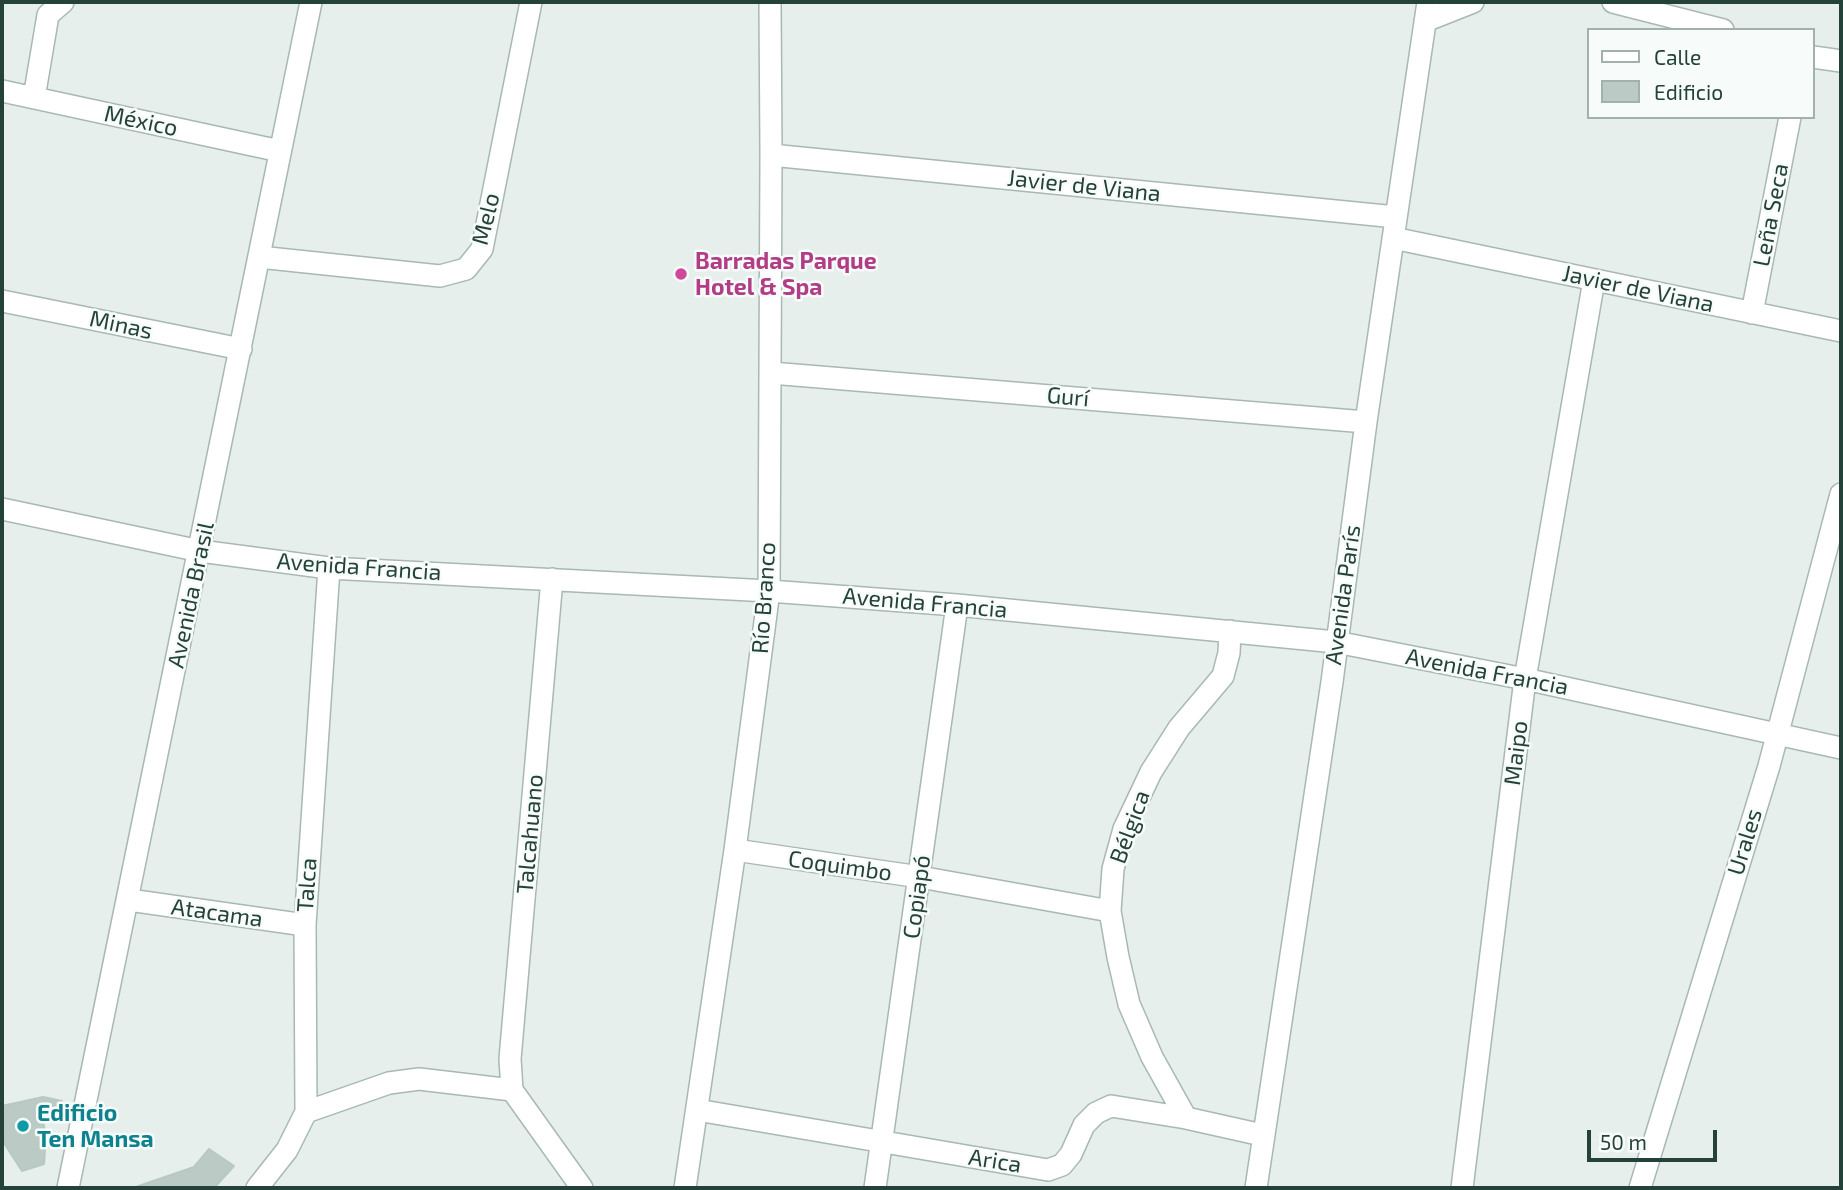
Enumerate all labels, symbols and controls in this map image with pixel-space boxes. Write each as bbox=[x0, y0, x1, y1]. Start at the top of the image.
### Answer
legend bbox=[1588, 28, 1815, 119]
text: Calle bbox=[1654, 44, 1701, 69]
text: Edificio bbox=[1654, 79, 1723, 104]
street label: México bbox=[102, 100, 180, 142]
street label: Leña Seca bbox=[1747, 161, 1795, 269]
street label: Javier de Viana bbox=[1006, 164, 1162, 208]
street label: Melo bbox=[466, 190, 506, 248]
place label: Barradas Parque Hotel & Spa bbox=[695, 247, 877, 301]
street label: Javier de Viana bbox=[1560, 259, 1716, 319]
marker: Barradas Parque Hotel & Spa bbox=[673, 266, 689, 282]
street label: Minas bbox=[87, 305, 155, 345]
street label: Gurí bbox=[1046, 381, 1090, 413]
street label: Avenida Brasil bbox=[162, 519, 220, 671]
street label: Avenida París bbox=[1320, 523, 1366, 667]
street label: Río Branco bbox=[746, 541, 782, 655]
street label: Avenida Francia bbox=[276, 547, 442, 587]
street label: Avenida Francia bbox=[842, 582, 1008, 624]
street label: Avenida Francia bbox=[1403, 643, 1571, 701]
street label: Maipo bbox=[1498, 719, 1534, 787]
street label: Talcahuano bbox=[511, 773, 549, 895]
street label: Bélgica bbox=[1104, 787, 1156, 867]
street label: Urales bbox=[1722, 805, 1768, 879]
street label: Coquimbo bbox=[786, 845, 894, 887]
street label: Copiapó bbox=[897, 853, 937, 941]
street label: Talca bbox=[291, 857, 323, 913]
street label: Atacama bbox=[169, 893, 265, 933]
place label: Edificio Ten Mansa bbox=[37, 1099, 154, 1153]
scale bar bbox=[1591, 1116, 1720, 1160]
marker: Edificio Ten Mansa bbox=[15, 1118, 31, 1134]
text: 50 m bbox=[1600, 1129, 1647, 1154]
street label: Arica bbox=[967, 1143, 1023, 1179]

